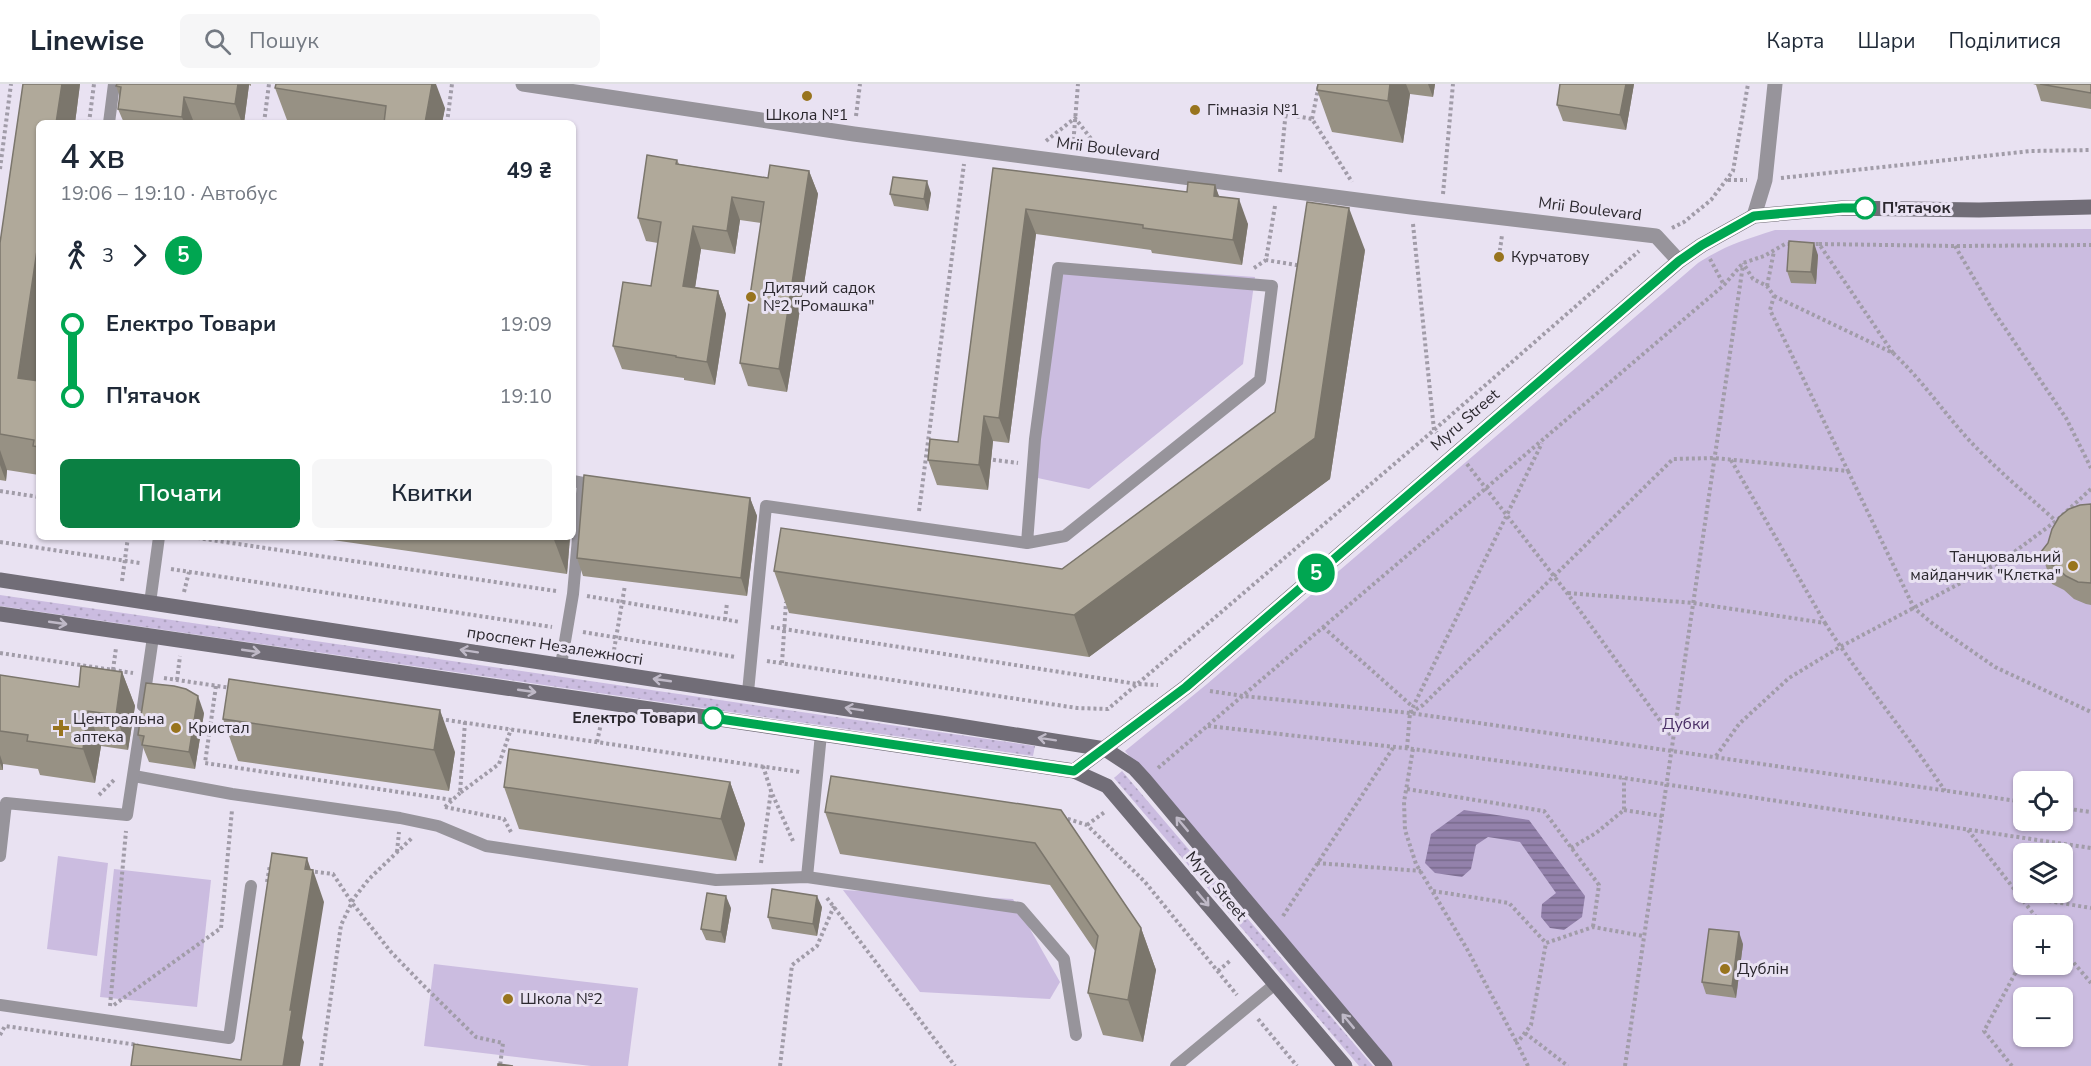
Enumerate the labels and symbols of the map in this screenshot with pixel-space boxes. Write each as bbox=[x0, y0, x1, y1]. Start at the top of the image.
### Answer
marker: Школа №1 bbox=[800, 89, 814, 103]
place label: Гімназія №1 bbox=[1207, 99, 1300, 121]
marker: Гімназія №1 bbox=[1188, 103, 1202, 117]
place label: Школа №1 bbox=[766, 104, 848, 126]
street label: Mrii Boulevard bbox=[1055, 132, 1161, 166]
street label: Mrii Boulevard bbox=[1537, 192, 1643, 226]
marker: П'ятачок bbox=[1854, 197, 1876, 219]
place label: П'ятачок bbox=[1882, 197, 1951, 219]
place label: Курчатову bbox=[1511, 246, 1590, 268]
marker: Курчатову bbox=[1492, 250, 1506, 264]
place label: Дитячий садок №2 "Ромашка" bbox=[763, 277, 876, 317]
marker: Дитячий садок №2 "Ромашка" bbox=[744, 290, 758, 304]
street label: Myru Street bbox=[1426, 384, 1504, 456]
place label: Танцювальний майданчик "Клєтка" bbox=[1910, 546, 2061, 586]
line badge: 5 bbox=[1296, 554, 1336, 592]
marker: Танцювальний майданчик "Клєтка" bbox=[2066, 559, 2080, 573]
one-way arrow bbox=[47, 617, 67, 628]
street label: проспект Незалежності bbox=[465, 621, 645, 671]
one-way arrow bbox=[240, 645, 260, 656]
one-way arrow bbox=[459, 646, 479, 657]
one-way arrow bbox=[652, 675, 672, 686]
one-way arrow bbox=[517, 686, 536, 697]
one-way arrow bbox=[845, 703, 865, 714]
place label: Електро Товари bbox=[572, 707, 696, 729]
marker: Електро Товари bbox=[702, 707, 724, 729]
place label: Центральна аптека bbox=[73, 708, 165, 748]
park label: Дубки bbox=[1662, 713, 1710, 735]
place label: Кристал bbox=[188, 717, 250, 739]
marker: Центральна аптека bbox=[54, 721, 68, 735]
marker: Кристал bbox=[169, 721, 183, 735]
one-way arrow bbox=[1038, 734, 1057, 745]
one-way arrow bbox=[1175, 816, 1188, 832]
street label: Myru Street bbox=[1180, 847, 1252, 926]
one-way arrow bbox=[1196, 891, 1210, 906]
place label: Дублін bbox=[1737, 958, 1789, 980]
marker: Дублін bbox=[1718, 962, 1732, 976]
place label: Школа №2 bbox=[520, 988, 603, 1010]
marker: Школа №2 bbox=[501, 992, 515, 1006]
one-way arrow bbox=[1341, 1013, 1354, 1029]

